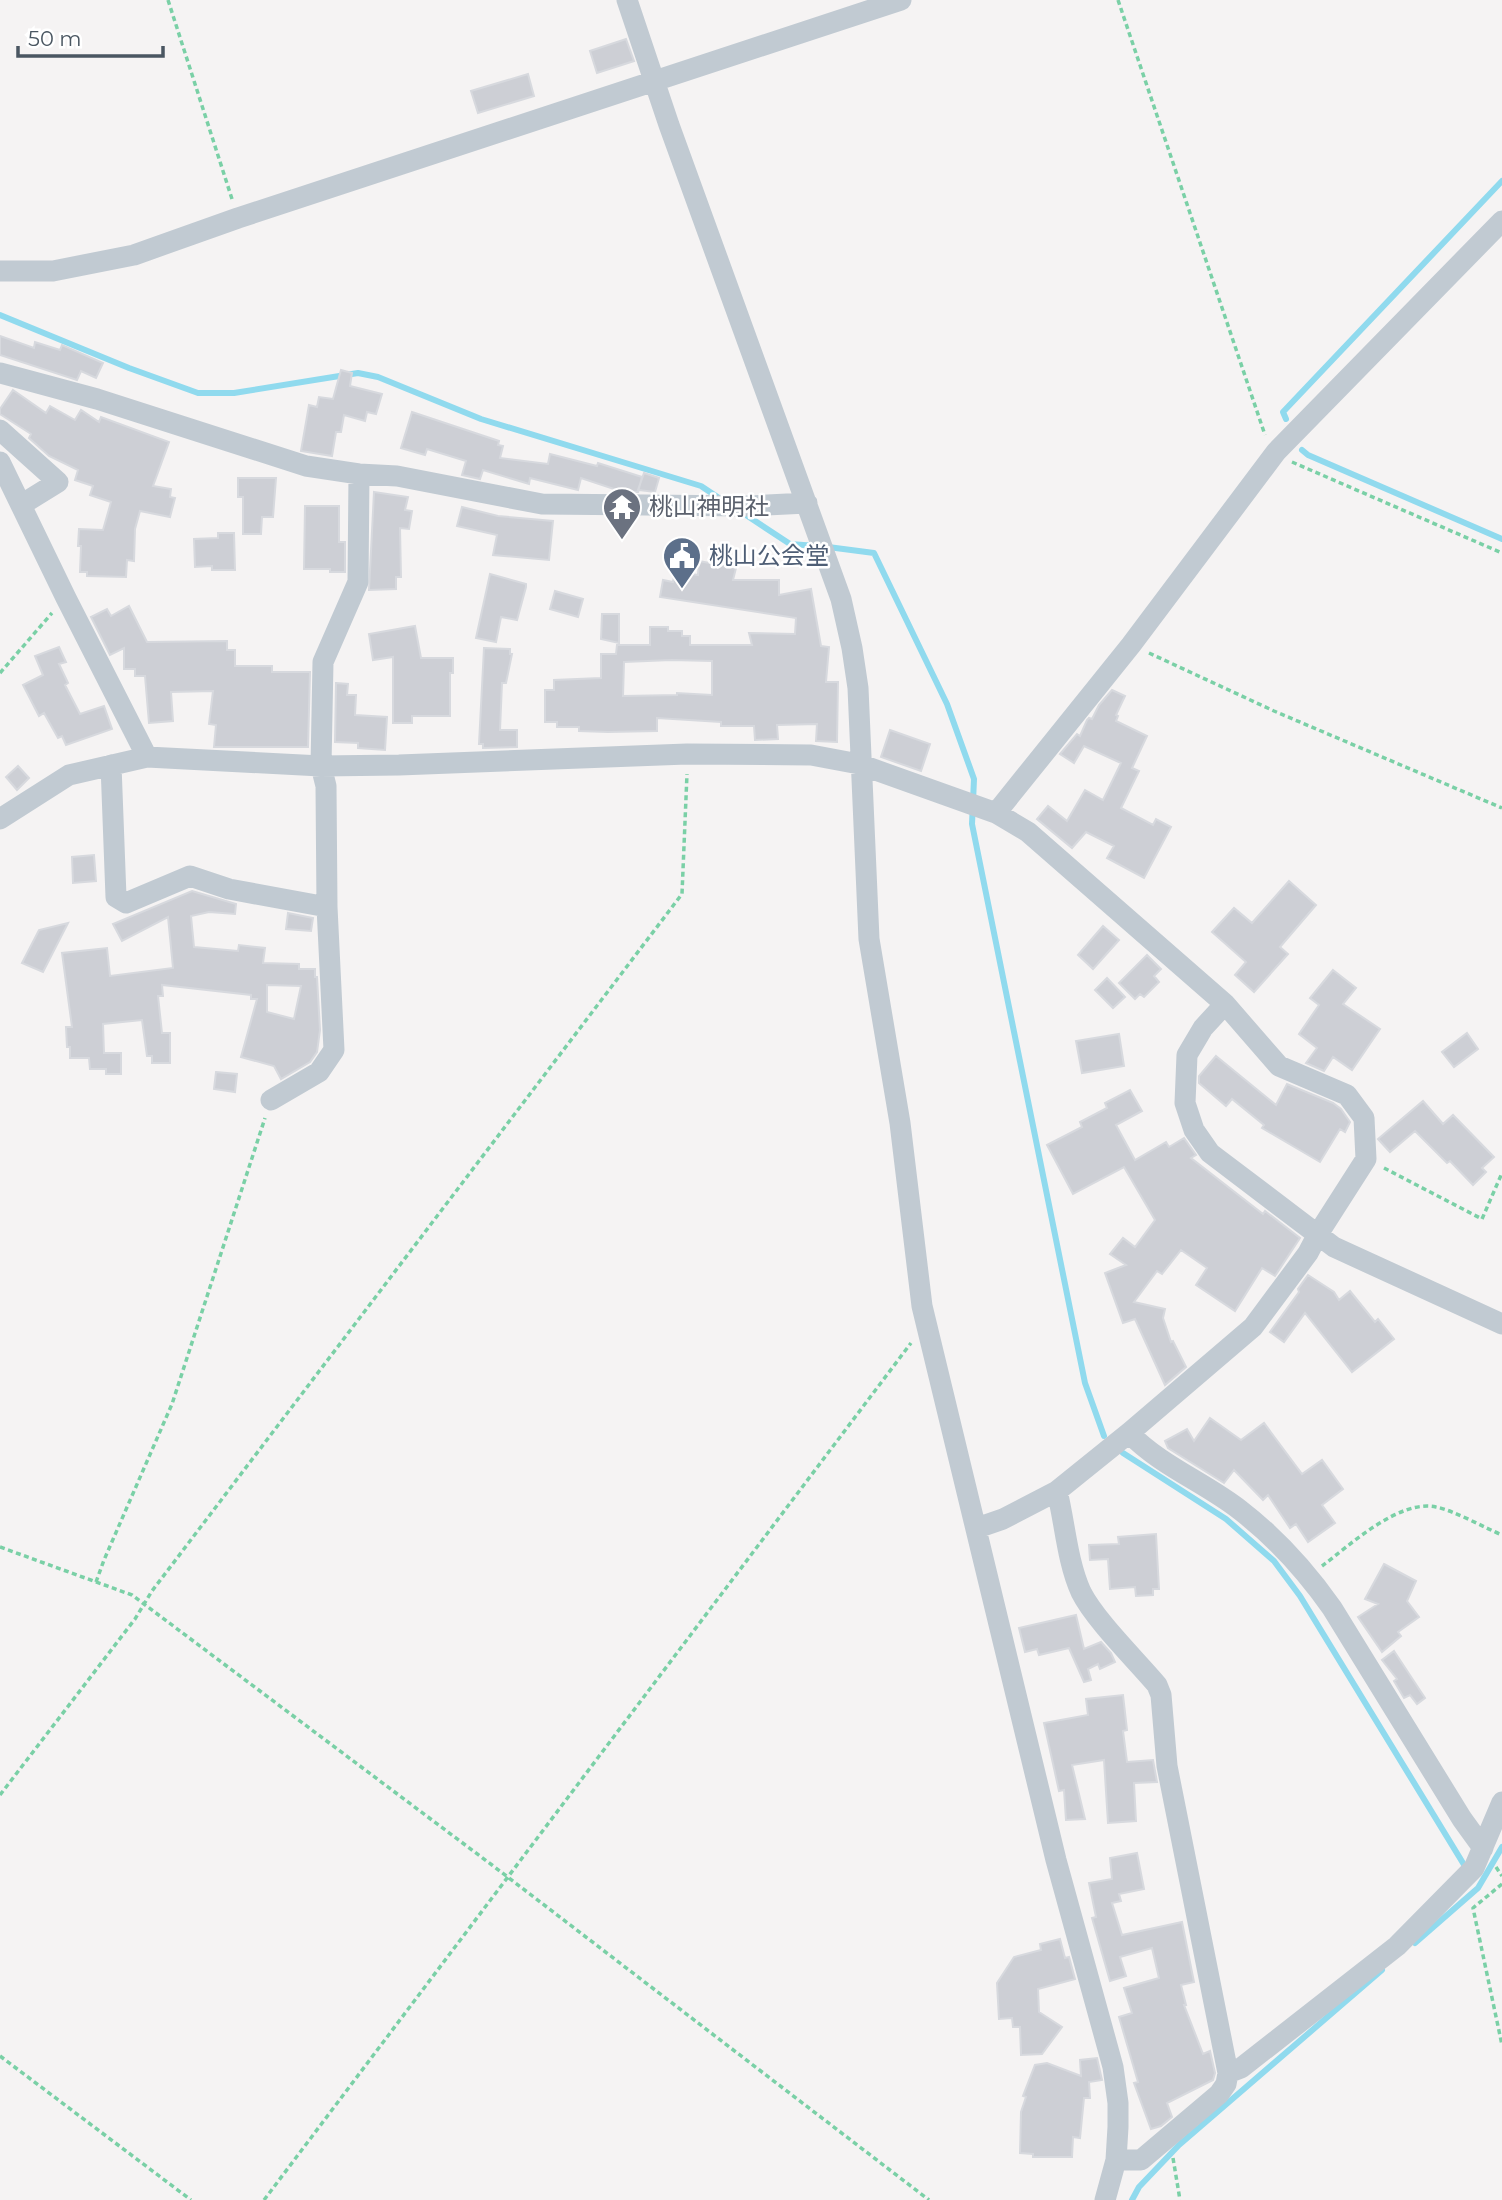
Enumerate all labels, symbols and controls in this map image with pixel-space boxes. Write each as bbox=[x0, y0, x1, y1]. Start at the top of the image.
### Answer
scale bar bbox=[18, 14, 163, 58]
text: 50 m bbox=[28, 26, 82, 51]
temple icon: 桃山神明社 bbox=[601, 486, 643, 541]
place label: 桃山神明社 bbox=[649, 492, 769, 521]
public building icon: 桃山公会堂 bbox=[661, 535, 703, 590]
place label: 桃山公会堂 bbox=[709, 541, 829, 570]

